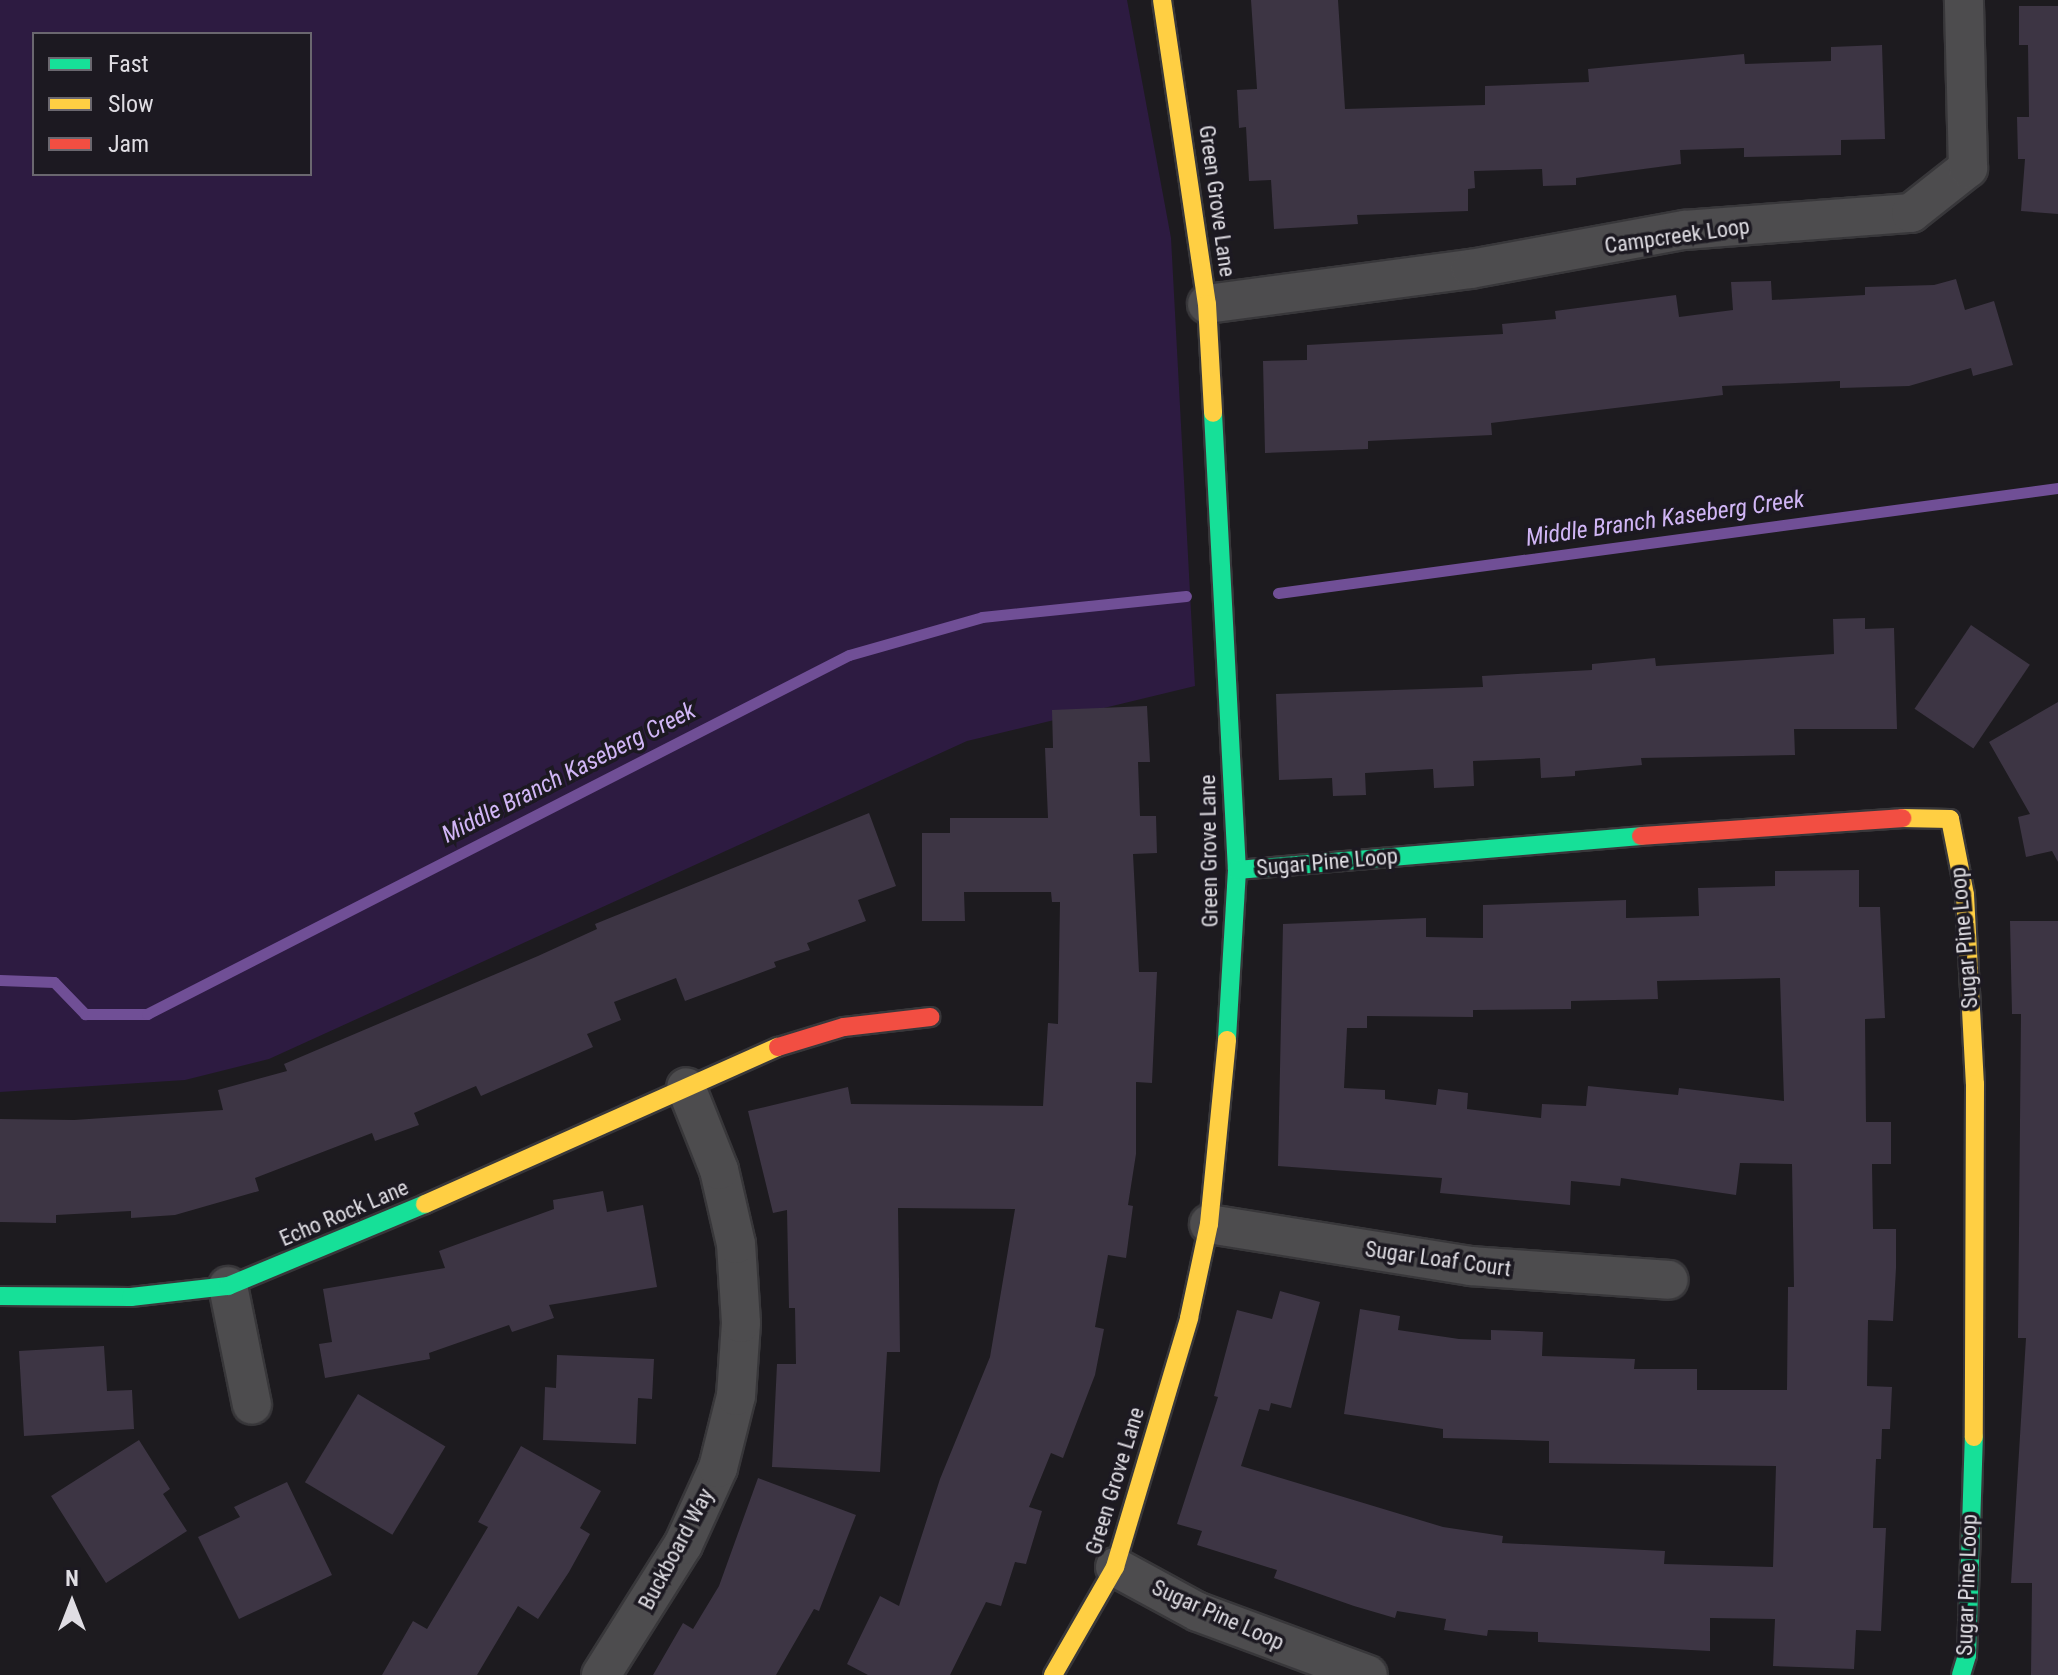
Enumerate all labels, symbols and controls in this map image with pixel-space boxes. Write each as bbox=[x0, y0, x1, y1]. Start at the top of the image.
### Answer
legend bbox=[32, 32, 312, 176]
text: Fast bbox=[108, 50, 149, 78]
text: Slow bbox=[108, 90, 154, 118]
street label: Green Grove Lane bbox=[1193, 124, 1241, 278]
text: Jam bbox=[108, 130, 149, 158]
street label: Campcreek Loop bbox=[1603, 213, 1751, 259]
water label: Middle Branch Kaseberg Creek bbox=[1524, 485, 1806, 553]
water label: Middle Branch Kaseberg Creek bbox=[437, 696, 701, 850]
street label: Green Grove Lane bbox=[1194, 774, 1224, 928]
street label: Sugar Pine Loop bbox=[1255, 843, 1399, 881]
street label: Sugar Pine Loop bbox=[1945, 866, 1983, 1010]
street label: Echo Rock Lane bbox=[276, 1174, 412, 1252]
street label: Sugar Loaf Court bbox=[1363, 1236, 1513, 1282]
street label: Green Grove Lane bbox=[1080, 1404, 1150, 1558]
street label: Buckboard Way bbox=[633, 1484, 719, 1614]
street label: Sugar Pine Loop bbox=[1951, 1514, 1983, 1656]
north arrow bbox=[32, 1563, 112, 1643]
text: N bbox=[65, 1566, 79, 1591]
street label: Sugar Pine Loop bbox=[1148, 1574, 1288, 1656]

